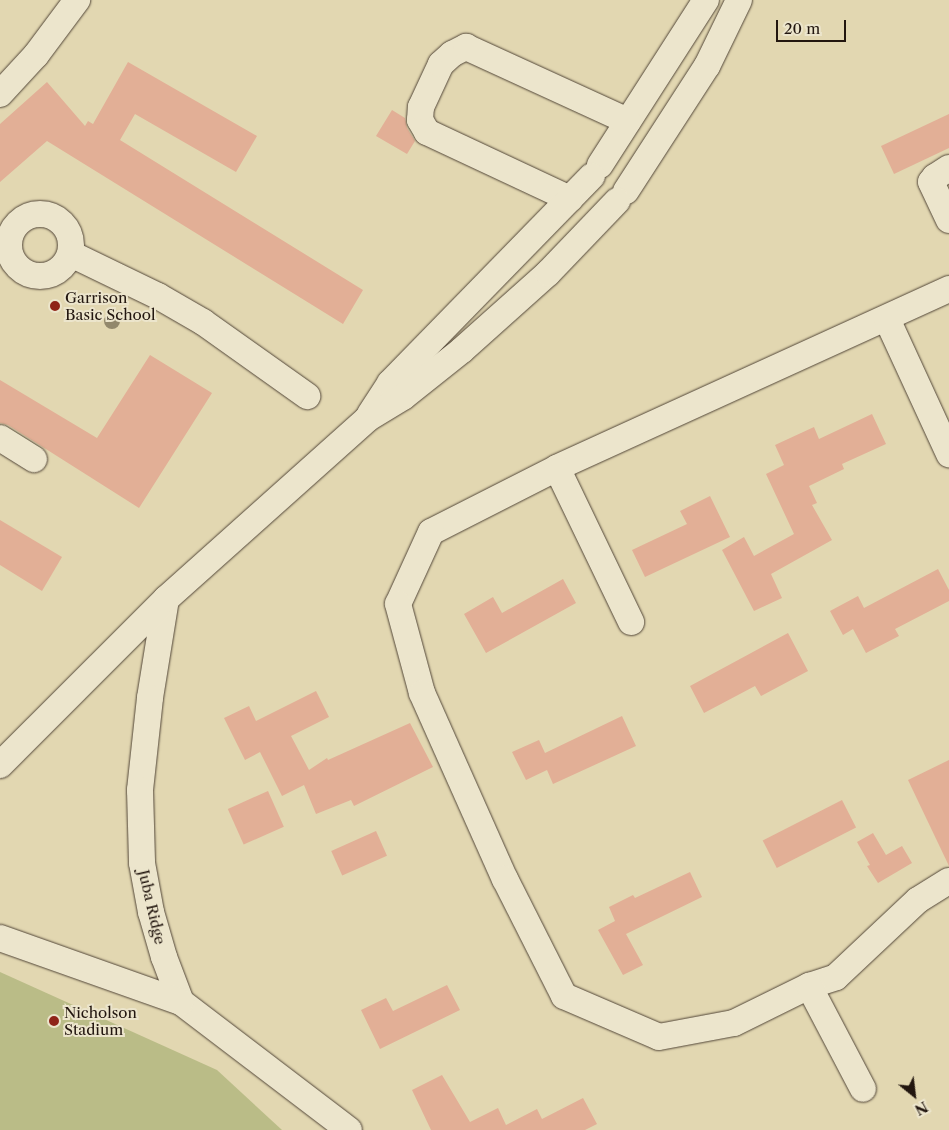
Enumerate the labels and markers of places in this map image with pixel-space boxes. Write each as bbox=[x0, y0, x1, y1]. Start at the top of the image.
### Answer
place label: Garrison Basic School bbox=[65, 288, 155, 323]
marker: Garrison Basic School bbox=[49, 300, 61, 312]
place label: Nicholson Stadium bbox=[64, 1003, 137, 1038]
marker: Nicholson Stadium bbox=[48, 1015, 60, 1027]

